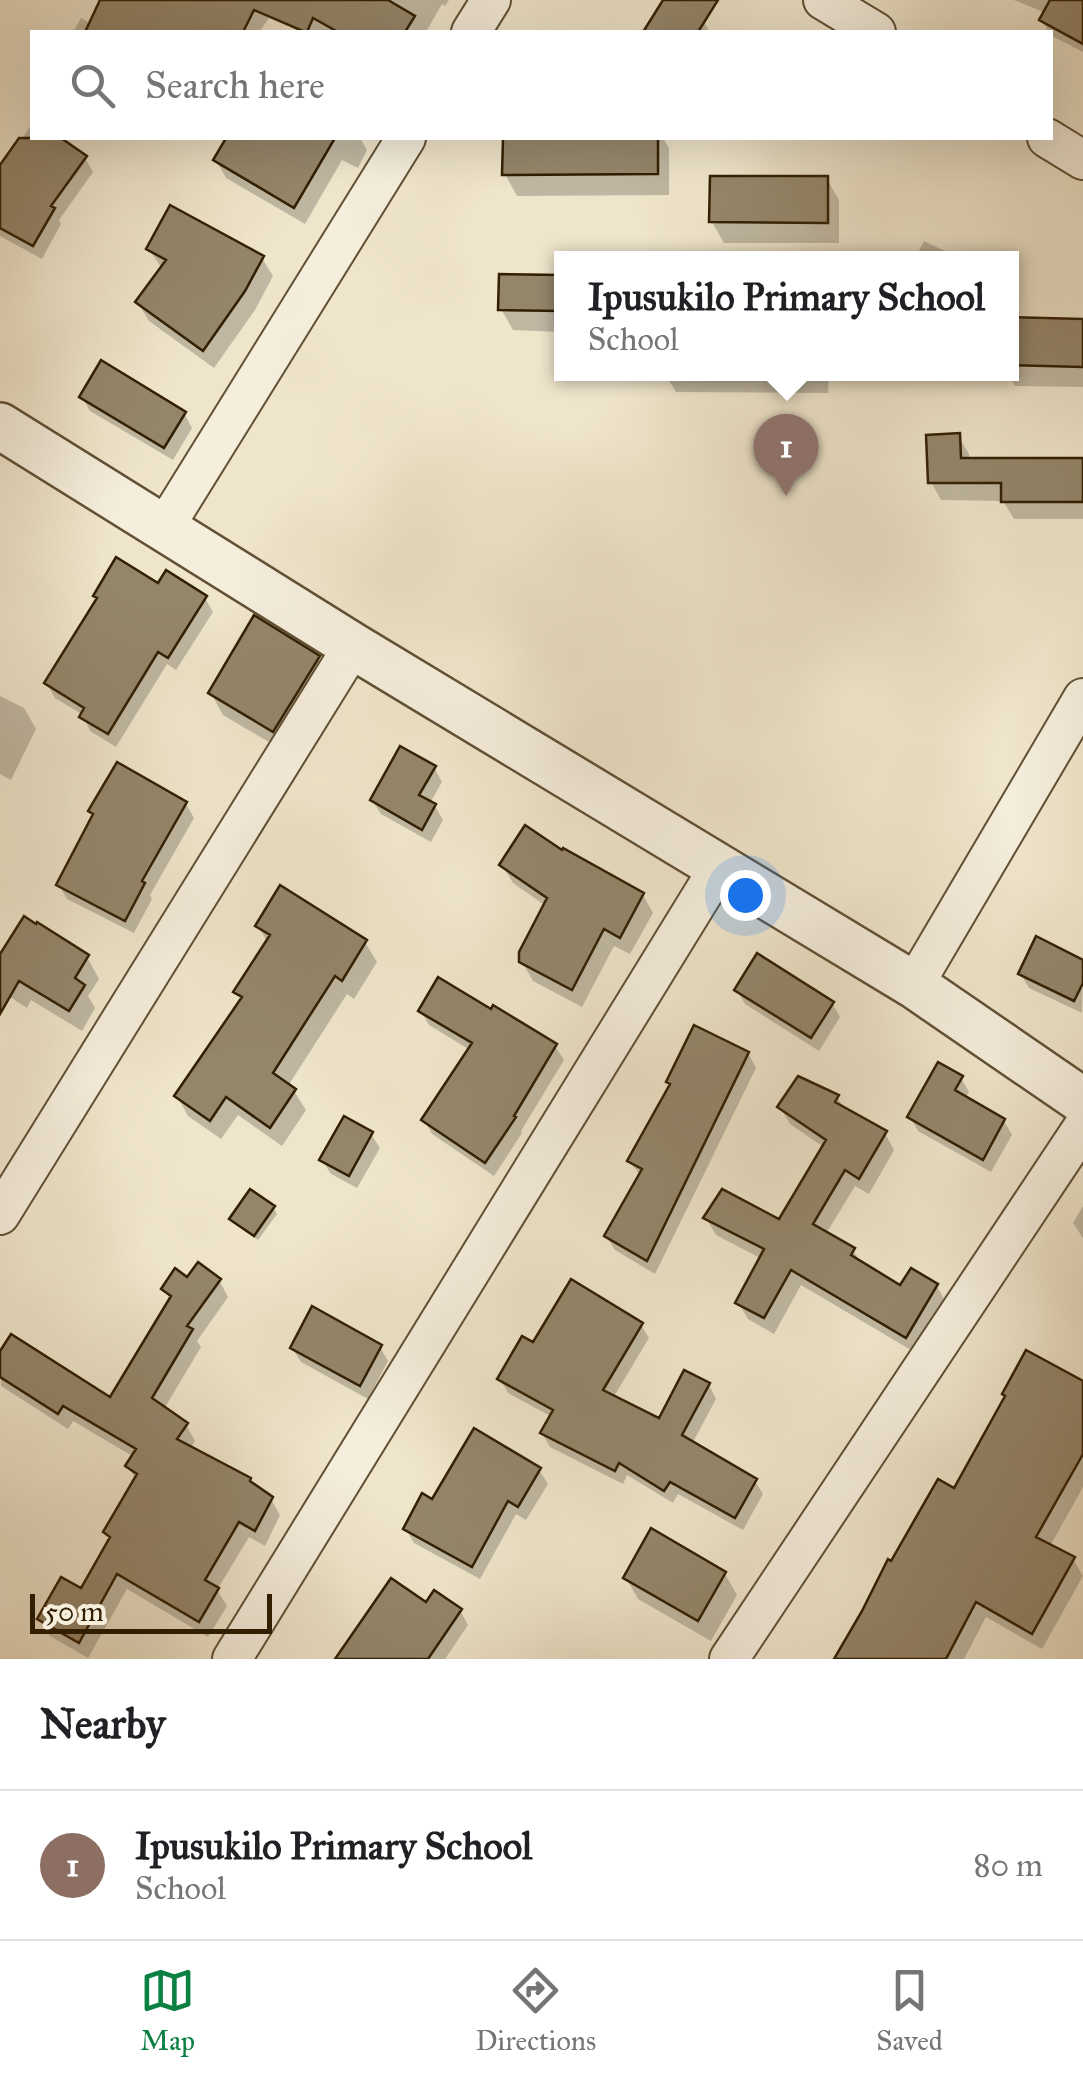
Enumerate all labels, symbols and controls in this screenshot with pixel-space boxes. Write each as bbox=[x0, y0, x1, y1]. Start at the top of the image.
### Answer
search box bbox=[30, 30, 1053, 140]
icon: search bbox=[65, 58, 120, 113]
text: Search here bbox=[145, 62, 325, 108]
popup bbox=[554, 251, 1019, 381]
text: Ipusukilo Primary School bbox=[588, 274, 985, 320]
text: School bbox=[588, 320, 679, 359]
pin: 1 bbox=[754, 414, 818, 496]
your location bbox=[720, 870, 771, 921]
scale bar bbox=[30, 1589, 272, 1634]
text: 50 m bbox=[45, 1594, 104, 1629]
text: Nearby bbox=[40, 1698, 165, 1750]
text: Ipusukilo Primary School bbox=[135, 1823, 532, 1869]
text: 1 bbox=[66, 1846, 79, 1885]
text: 80 m bbox=[974, 1846, 1043, 1885]
text: School bbox=[135, 1869, 226, 1908]
tab: Map bbox=[140, 1963, 195, 2058]
tab: Directions bbox=[475, 1963, 596, 2058]
tab: Saved bbox=[876, 1963, 943, 2058]

